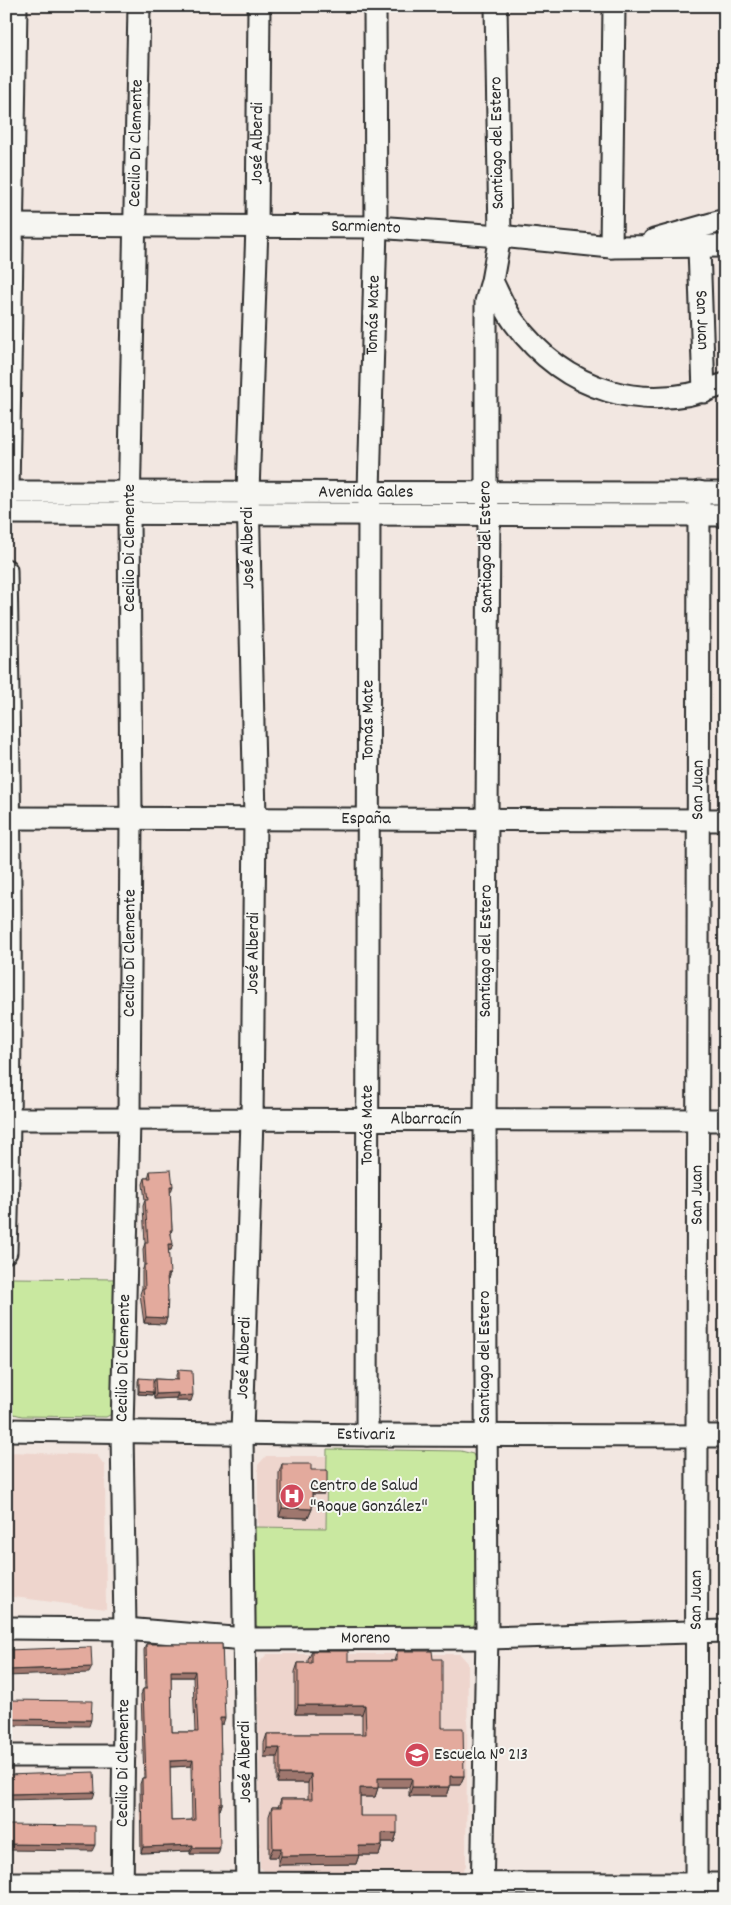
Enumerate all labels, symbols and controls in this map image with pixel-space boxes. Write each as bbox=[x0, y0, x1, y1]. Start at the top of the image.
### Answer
street label: Santiago del Estero bbox=[484, 76, 512, 210]
street label: Cecilio Di Clemente bbox=[123, 79, 150, 208]
street label: José Alberdi bbox=[245, 102, 271, 185]
street label: Sarmiento bbox=[331, 214, 402, 241]
street label: Tomás Mate bbox=[360, 275, 387, 356]
street label: San Juan bbox=[688, 290, 715, 350]
street label: Avenida Gales bbox=[318, 480, 414, 505]
street label: Santiago del Estero bbox=[473, 480, 501, 614]
street label: Cecilio Di Clemente bbox=[118, 484, 143, 612]
street label: José Alberdi bbox=[236, 507, 262, 589]
street label: Tomás Mate bbox=[356, 680, 381, 760]
street label: San Juan bbox=[686, 760, 711, 820]
street label: España bbox=[341, 806, 391, 832]
street label: Santiago del Estero bbox=[473, 884, 499, 1018]
street label: Cecilio Di Clemente bbox=[117, 889, 143, 1017]
street label: José Alberdi bbox=[241, 912, 267, 994]
street label: Tomás Mate bbox=[355, 1085, 380, 1165]
street label: Albarracín bbox=[390, 1107, 462, 1132]
street label: San Juan bbox=[685, 1165, 710, 1225]
street label: Santiago del Estero bbox=[473, 1291, 498, 1423]
street label: Cecilio Di Clemente bbox=[110, 1294, 138, 1422]
street label: José Alberdi bbox=[231, 1317, 258, 1400]
street label: Estivariz bbox=[337, 1422, 395, 1448]
place label: Centro de Salud "Roque González" bbox=[310, 1474, 428, 1520]
hospital icon: Centro de Salud "Roque González" bbox=[279, 1483, 305, 1509]
street label: San Juan bbox=[684, 1570, 709, 1630]
street label: Moreno bbox=[341, 1626, 390, 1651]
street label: Cecilio Di Clemente bbox=[110, 1699, 137, 1827]
street label: José Alberdi bbox=[233, 1721, 259, 1803]
school or university icon: Escuela N° 213 bbox=[404, 1742, 430, 1768]
place label: Escuela N° 213 bbox=[434, 1743, 528, 1768]

